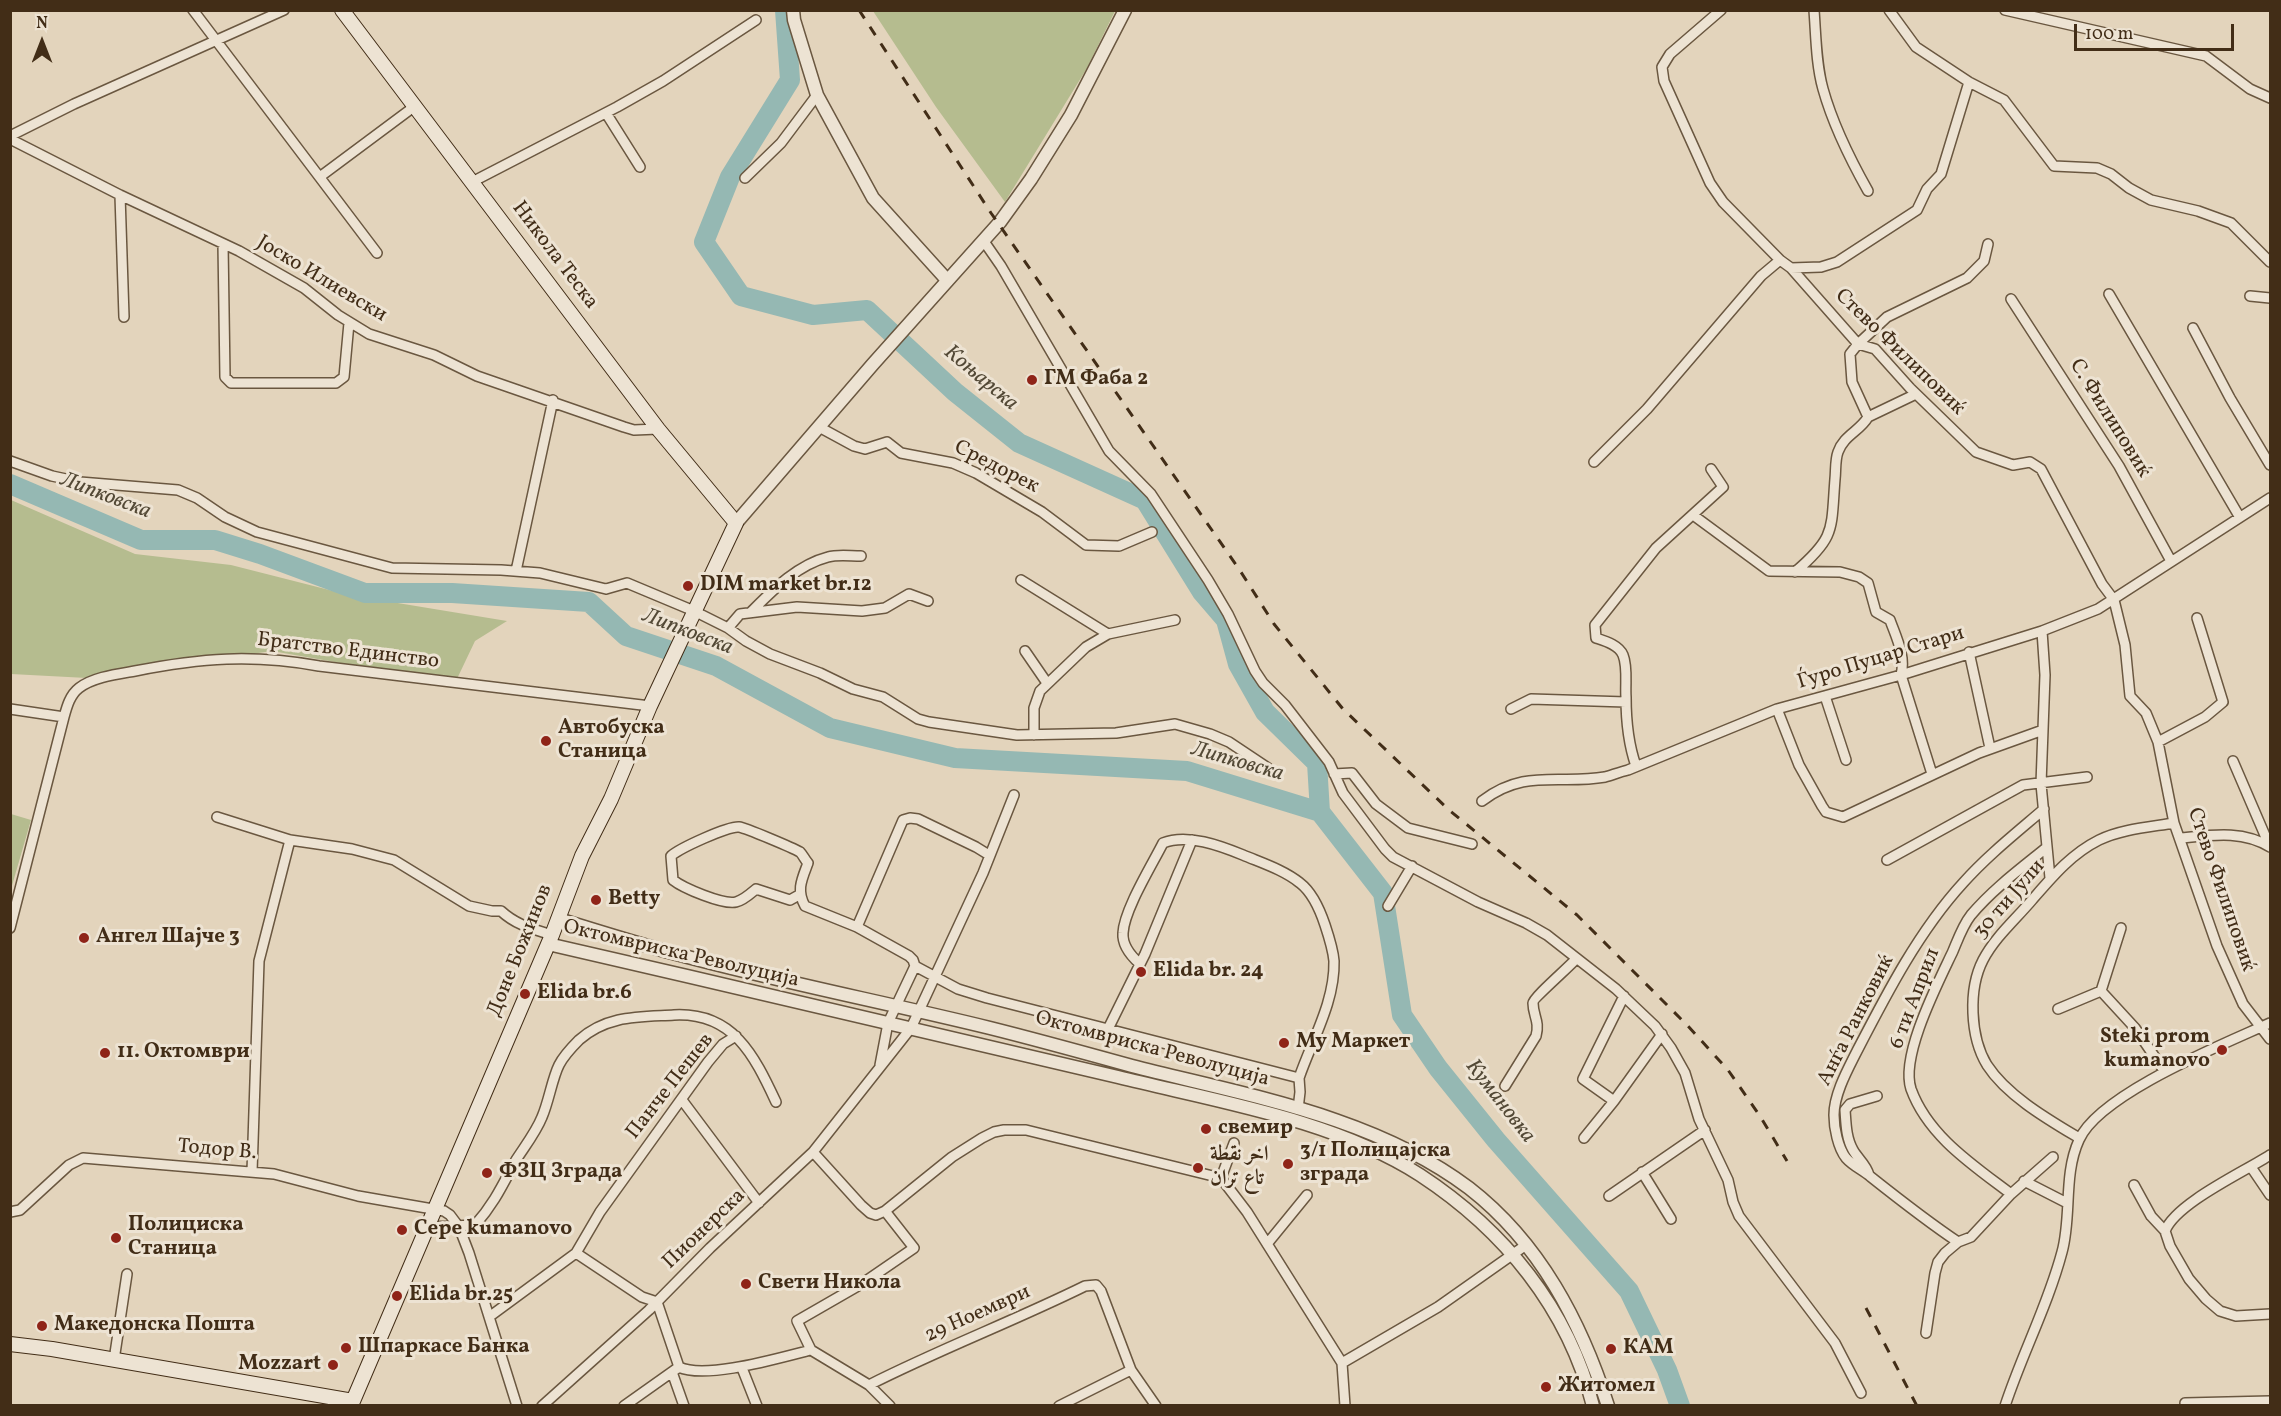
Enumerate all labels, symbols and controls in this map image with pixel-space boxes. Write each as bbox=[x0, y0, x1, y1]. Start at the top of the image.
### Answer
north arrow bbox=[12, 12, 72, 72]
scale bar bbox=[2077, 12, 2238, 50]
text: N bbox=[36, 13, 48, 35]
text: 100 m bbox=[2085, 22, 2134, 47]
street label: Никола Теска bbox=[505, 197, 603, 315]
street label: Јоско Илиевски bbox=[251, 231, 391, 329]
street label: Стево Филиповиќ bbox=[1829, 284, 1969, 422]
water label: Коњарска bbox=[937, 340, 1023, 418]
street label: С. Филиповиќ bbox=[2063, 355, 2155, 483]
place label: ГМ Фаба 2 bbox=[1044, 367, 1148, 393]
marker: ГМ Фаба 2 bbox=[1025, 373, 1039, 387]
street label: Средорек bbox=[949, 436, 1043, 500]
water label: Липковска bbox=[56, 468, 154, 526]
place label: DIM market br.12 bbox=[700, 573, 872, 599]
marker: DIM market br.12 bbox=[681, 579, 695, 593]
water label: Липковска bbox=[638, 604, 736, 662]
street label: Ѓуро Пуцар Стари bbox=[1795, 622, 1967, 696]
street label: Братство Единство bbox=[256, 628, 440, 676]
place label: Автобуска Станица bbox=[558, 716, 665, 766]
marker: Автобуска Станица bbox=[539, 734, 553, 748]
water label: Липковска bbox=[1188, 737, 1286, 789]
street label: Стево Филиповиќ bbox=[2180, 805, 2260, 975]
street label: 30 ти Јули bbox=[1969, 855, 2051, 945]
street label: Доне Божинов bbox=[483, 881, 559, 1021]
place label: Betty bbox=[608, 887, 660, 913]
marker: Betty bbox=[589, 893, 603, 907]
street label: Октомвриска Револуција bbox=[561, 916, 801, 994]
place label: Ангел Шајче 3 bbox=[96, 925, 240, 951]
marker: Ангел Шајче 3 bbox=[77, 931, 91, 945]
street label: 6 ти Април bbox=[1885, 945, 1947, 1053]
street label: Анѓа Ранковиќ bbox=[1813, 951, 1901, 1091]
place label: Elida br. 24 bbox=[1153, 959, 1264, 985]
marker: Elida br. 24 bbox=[1134, 965, 1148, 979]
place label: Elida br.6 bbox=[537, 981, 632, 1007]
marker: Elida br.6 bbox=[518, 987, 532, 1001]
street label: Октомвриска Револуција bbox=[1032, 1007, 1272, 1093]
place label: Steki prom kumanovo bbox=[2100, 1025, 2210, 1075]
street label: Панче Пешев bbox=[622, 1029, 720, 1145]
place label: Му Маркет bbox=[1296, 1030, 1410, 1056]
marker: Му Маркет bbox=[1277, 1036, 1291, 1050]
place label: 11. Октомври bbox=[117, 1040, 250, 1066]
marker: Steki prom kumanovo bbox=[2215, 1043, 2229, 1057]
marker: 11. Октомври bbox=[98, 1046, 112, 1060]
water label: Кумановка bbox=[1458, 1055, 1540, 1149]
place label: свемир bbox=[1218, 1116, 1293, 1142]
marker: свемир bbox=[1199, 1122, 1213, 1136]
street label: Тодор В. bbox=[176, 1135, 258, 1167]
place label: 3/1 Полицајска зграда bbox=[1300, 1139, 1451, 1189]
place label: اخر نقطة تاع تران bbox=[1210, 1143, 1269, 1193]
marker: 3/1 Полицајска зграда bbox=[1281, 1157, 1295, 1171]
place label: ФЗЦ Зграда bbox=[499, 1160, 623, 1186]
marker: اخر نقطة تاع تران bbox=[1191, 1161, 1205, 1175]
marker: ФЗЦ Зграда bbox=[480, 1166, 494, 1180]
street label: Пионерска bbox=[658, 1184, 752, 1276]
place label: Полициска Станица bbox=[128, 1213, 244, 1263]
place label: Cepe kumanovo bbox=[414, 1217, 572, 1243]
marker: Cepe kumanovo bbox=[395, 1223, 409, 1237]
marker: Полициска Станица bbox=[109, 1231, 123, 1245]
place label: Свети Никола bbox=[758, 1271, 901, 1297]
marker: Свети Никола bbox=[739, 1277, 753, 1291]
street label: 29 Ноември bbox=[921, 1281, 1035, 1349]
place label: Elida br.25 bbox=[409, 1283, 513, 1309]
marker: Elida br.25 bbox=[390, 1289, 404, 1303]
place label: Македонска Пошта bbox=[54, 1313, 255, 1339]
marker: Македонска Пошта bbox=[35, 1319, 49, 1333]
place label: Шпаркасе Банка bbox=[358, 1335, 530, 1361]
place label: КАМ bbox=[1623, 1336, 1674, 1362]
marker: Шпаркасе Банка bbox=[339, 1341, 353, 1355]
marker: КАМ bbox=[1604, 1342, 1618, 1356]
place label: Mozzart bbox=[238, 1352, 321, 1378]
marker: Mozzart bbox=[326, 1358, 340, 1372]
place label: Житомел bbox=[1558, 1374, 1655, 1400]
marker: Житомел bbox=[1539, 1380, 1553, 1394]

